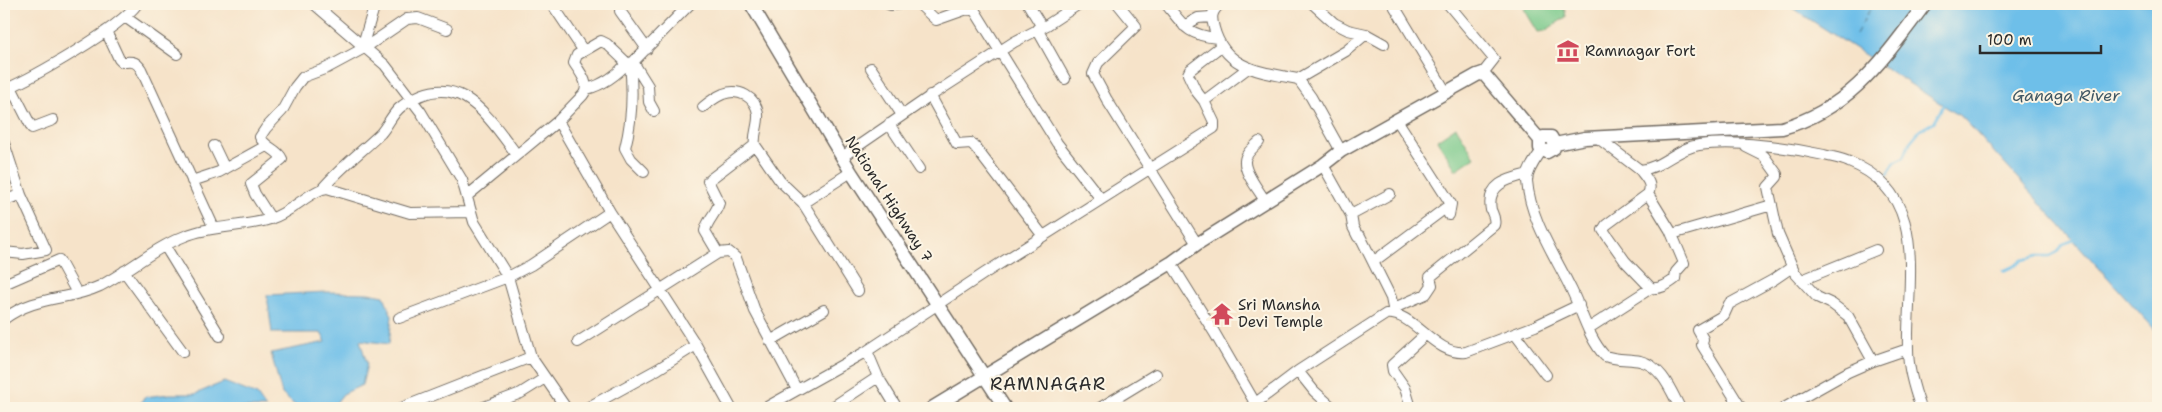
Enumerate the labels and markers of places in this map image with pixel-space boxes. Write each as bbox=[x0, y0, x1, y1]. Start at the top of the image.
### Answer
museum icon: Ramnagar Fort bbox=[1555, 38, 1581, 64]
place label: Ramnagar Fort bbox=[1585, 41, 1696, 61]
place label: Sri Mansha Devi Temple bbox=[1238, 295, 1323, 332]
temple icon: Sri Mansha Devi Temple bbox=[1209, 301, 1235, 327]

